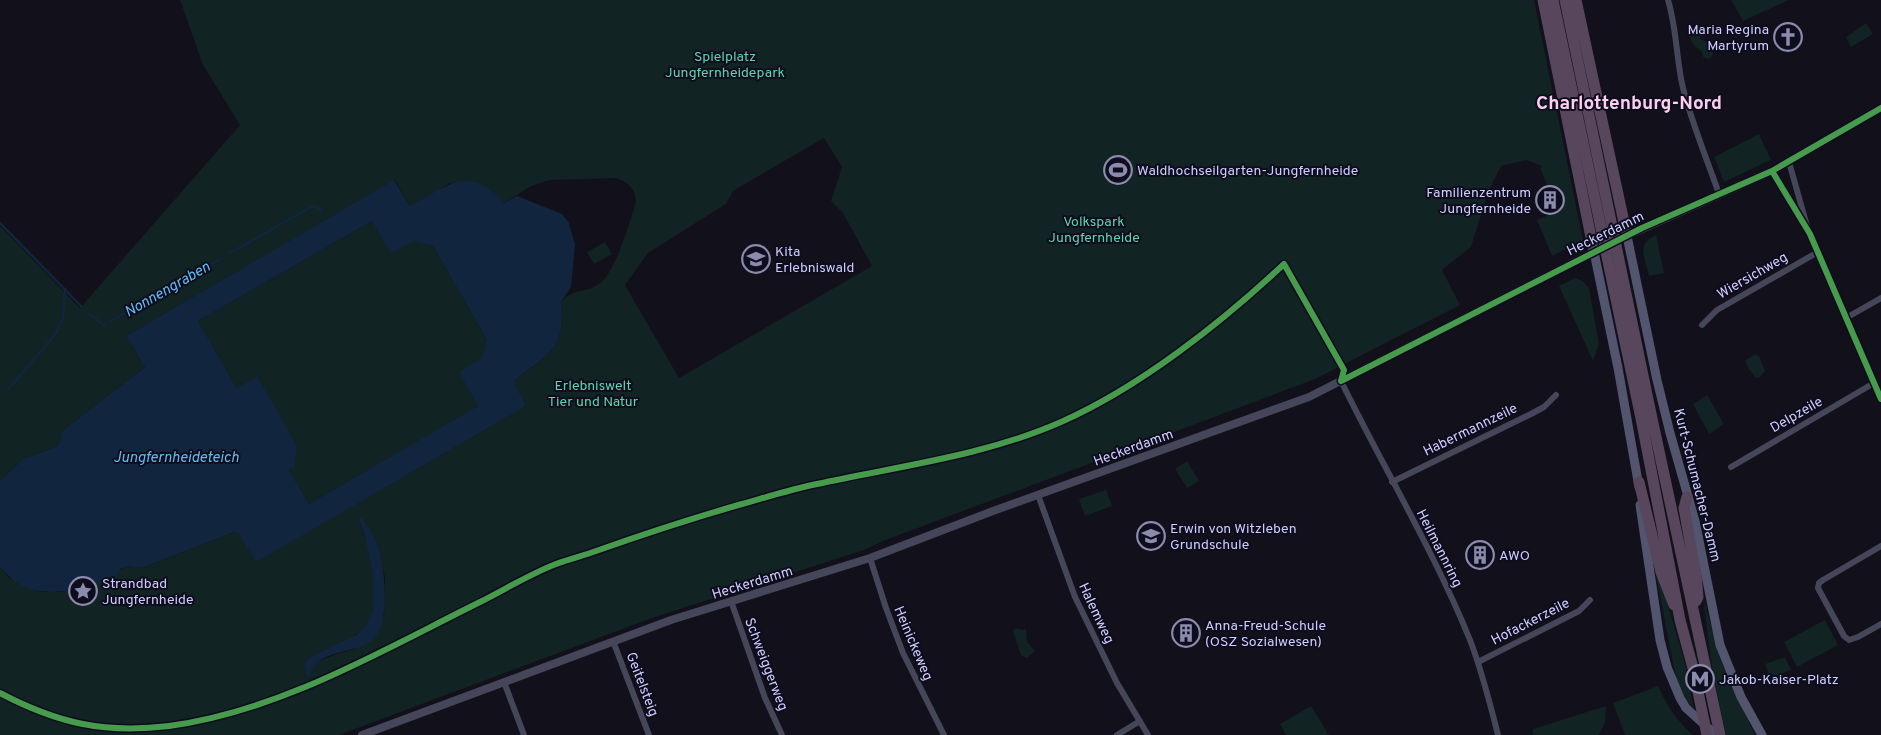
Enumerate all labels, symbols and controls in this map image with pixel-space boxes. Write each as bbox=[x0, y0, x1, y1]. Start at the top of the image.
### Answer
place label: Maria Regina Martyrum bbox=[1688, 22, 1769, 55]
church icon: Maria Regina Martyrum bbox=[1773, 22, 1803, 52]
park label: Spielplatz Jungfernheidepark bbox=[665, 49, 785, 82]
district label: Charlottenburg-Nord bbox=[1536, 92, 1722, 116]
sports icon: Waldhochseilgarten-Jungfernheide bbox=[1103, 155, 1133, 185]
place label: Waldhochseilgarten-Jungfernheide bbox=[1137, 163, 1358, 180]
place label: Familienzentrum Jungfernheide bbox=[1426, 185, 1531, 218]
building icon: Familienzentrum Jungfernheide bbox=[1535, 185, 1565, 215]
street label: Heckerdamm bbox=[1564, 208, 1647, 260]
park label: Volkspark Jungfernheide bbox=[1048, 214, 1140, 247]
school or university icon: Kita Erlebniswald bbox=[741, 244, 771, 274]
place label: Kita Erlebniswald bbox=[775, 244, 854, 277]
street label: Wiersichweg bbox=[1714, 249, 1791, 303]
water label: Nonnengraben bbox=[121, 258, 214, 323]
park label: Erlebniswelt Tier und Natur bbox=[548, 378, 639, 411]
street label: Delpzeile bbox=[1768, 394, 1826, 437]
street label: Habermannzeile bbox=[1421, 400, 1520, 460]
street label: Kurt-Schumacher-Damm bbox=[1669, 407, 1724, 564]
street label: Heckerdamm bbox=[1091, 426, 1176, 471]
water label: Jungfernheideteich bbox=[113, 449, 239, 468]
street label: Heilmannring bbox=[1412, 507, 1466, 590]
school or university icon: Erwin von Witzleben Grundschule bbox=[1136, 521, 1166, 551]
place label: Erwin von Witzleben Grundschule bbox=[1170, 521, 1297, 554]
building icon: AWO bbox=[1465, 540, 1495, 570]
place label: AWO bbox=[1499, 548, 1530, 565]
street label: Heckerdamm bbox=[710, 563, 795, 604]
place icon: Strandbad Jungfernheide bbox=[68, 576, 98, 606]
place label: Strandbad Jungfernheide bbox=[102, 576, 193, 609]
street label: Halemweg bbox=[1074, 580, 1117, 647]
street label: Hofackerzeile bbox=[1489, 595, 1573, 649]
street label: Heinickeweg bbox=[889, 604, 936, 683]
street label: Schweiggerweg bbox=[740, 616, 791, 713]
building icon: Anna-Freud-Schule (OSZ Sozialwesen) bbox=[1171, 618, 1201, 648]
place label: Anna-Freud-Schule (OSZ Sozialwesen) bbox=[1205, 618, 1326, 651]
street label: Geitelsteig bbox=[622, 650, 662, 719]
metro station icon: Jakob-Kaiser-Platz bbox=[1685, 664, 1715, 694]
place label: Jakob-Kaiser-Platz bbox=[1719, 672, 1839, 689]

